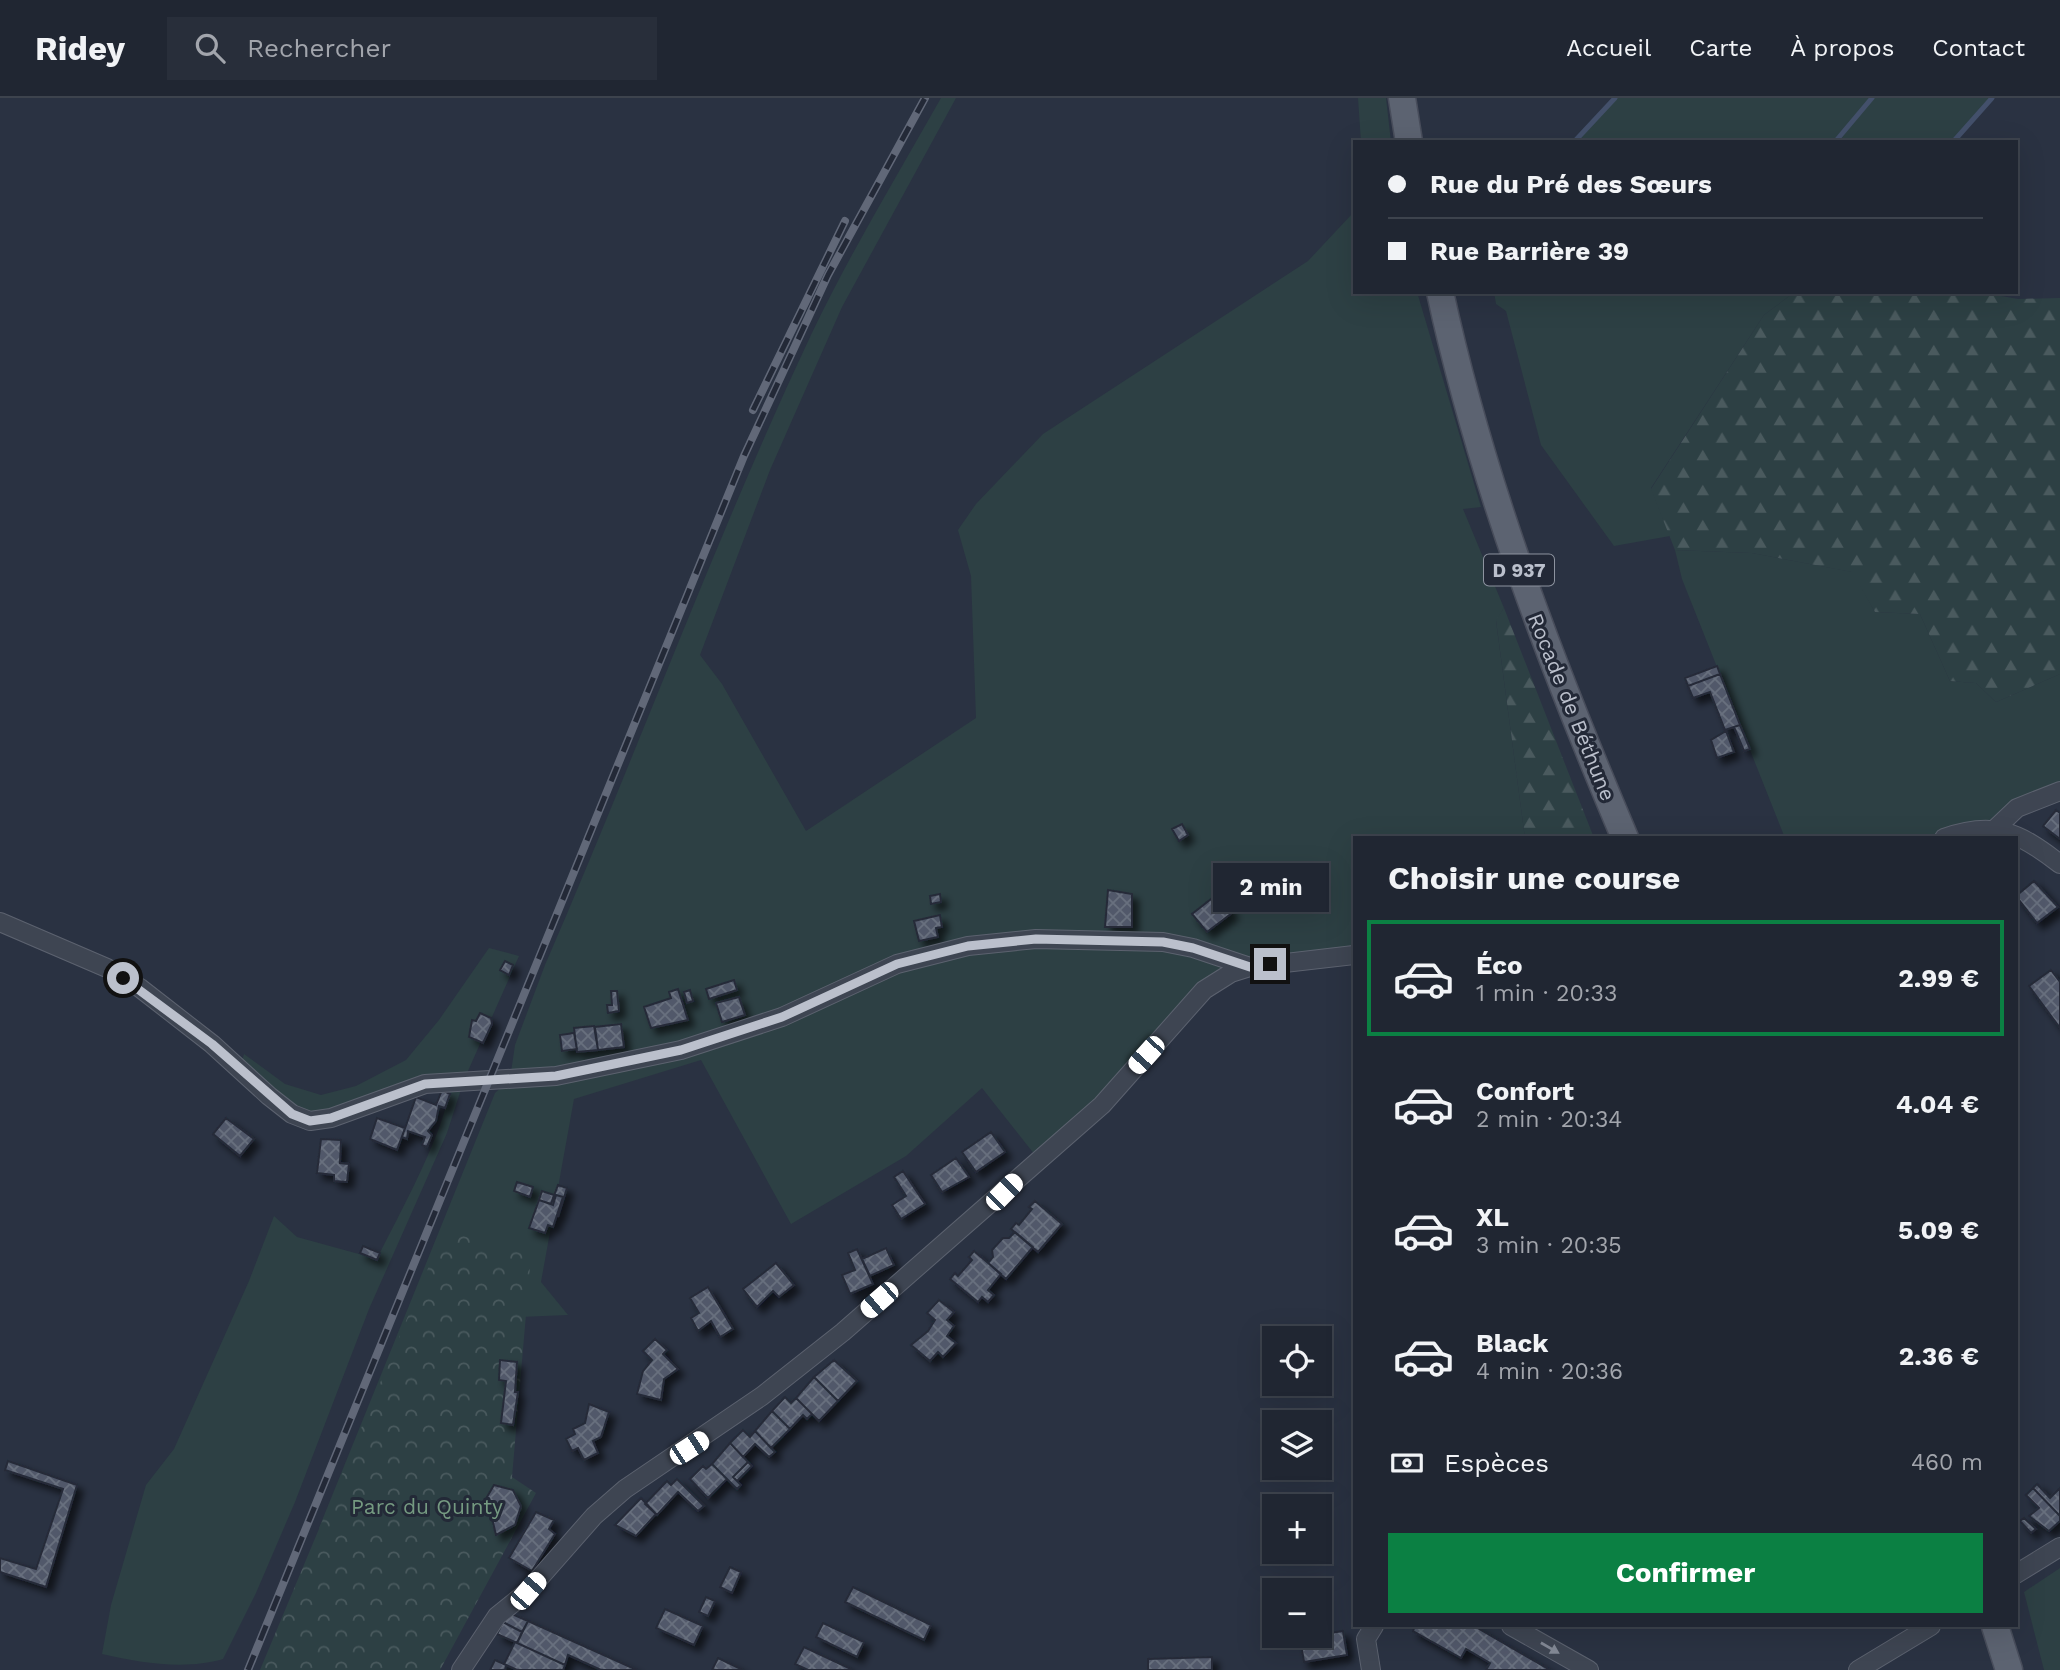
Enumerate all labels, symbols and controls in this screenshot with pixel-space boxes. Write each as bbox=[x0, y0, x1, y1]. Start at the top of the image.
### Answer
search box bbox=[167, 17, 657, 80]
text: Ridey bbox=[35, 29, 125, 68]
icon: search bbox=[191, 29, 229, 67]
text: Rechercher bbox=[247, 33, 391, 63]
text: Accueil bbox=[1566, 34, 1651, 62]
text: Carte bbox=[1689, 34, 1752, 62]
text: À propos bbox=[1790, 34, 1894, 62]
text: Contact bbox=[1932, 34, 2025, 62]
text: Rue du Pré des Sœurs bbox=[1430, 169, 1712, 199]
text: Rue Barrière 39 bbox=[1430, 236, 1629, 266]
road number: D 937 bbox=[1484, 555, 1554, 586]
street label: Rocade de Béthune bbox=[1523, 610, 1621, 804]
text: Choisir une course bbox=[1388, 859, 1680, 897]
callout: 2 min bbox=[1212, 862, 1328, 912]
text: 2 min bbox=[1240, 874, 1302, 901]
icon: car bbox=[1392, 947, 1455, 1010]
route end bbox=[1254, 948, 1286, 980]
text: Éco bbox=[1476, 950, 1523, 980]
route start bbox=[107, 962, 139, 994]
text: 2.99 € bbox=[1898, 963, 1979, 993]
text: 1 min · 20:33 bbox=[1476, 980, 1617, 1007]
car bbox=[1125, 1032, 1168, 1078]
icon: car bbox=[1392, 1073, 1455, 1136]
text: Confort bbox=[1476, 1076, 1574, 1106]
text: 4.04 € bbox=[1896, 1089, 1979, 1119]
text: 2 min · 20:34 bbox=[1476, 1106, 1622, 1133]
car bbox=[982, 1170, 1027, 1214]
icon: car bbox=[1392, 1199, 1455, 1262]
text: XL bbox=[1476, 1202, 1509, 1232]
text: 5.09 € bbox=[1898, 1215, 1979, 1245]
text: 3 min · 20:35 bbox=[1476, 1232, 1622, 1259]
car bbox=[857, 1278, 902, 1322]
icon: car bbox=[1392, 1325, 1455, 1388]
map controls bbox=[1262, 1326, 1332, 1648]
button: locate bbox=[1262, 1326, 1332, 1396]
text: Black bbox=[1476, 1328, 1548, 1358]
text: 2.36 € bbox=[1899, 1341, 1979, 1371]
text: 4 min · 20:36 bbox=[1476, 1358, 1623, 1385]
button: layers bbox=[1262, 1410, 1332, 1480]
car bbox=[666, 1428, 713, 1468]
icon: cash bbox=[1388, 1444, 1426, 1482]
text: Espèces bbox=[1444, 1448, 1549, 1478]
text: 460 m bbox=[1911, 1449, 1983, 1476]
park label: Parc du Quinty bbox=[351, 1494, 503, 1519]
button: + bbox=[1262, 1494, 1332, 1564]
button: Confirmer bbox=[1388, 1533, 1983, 1613]
car bbox=[507, 1568, 550, 1614]
button: − bbox=[1262, 1578, 1332, 1648]
one-way arrow bbox=[1540, 1642, 1559, 1654]

